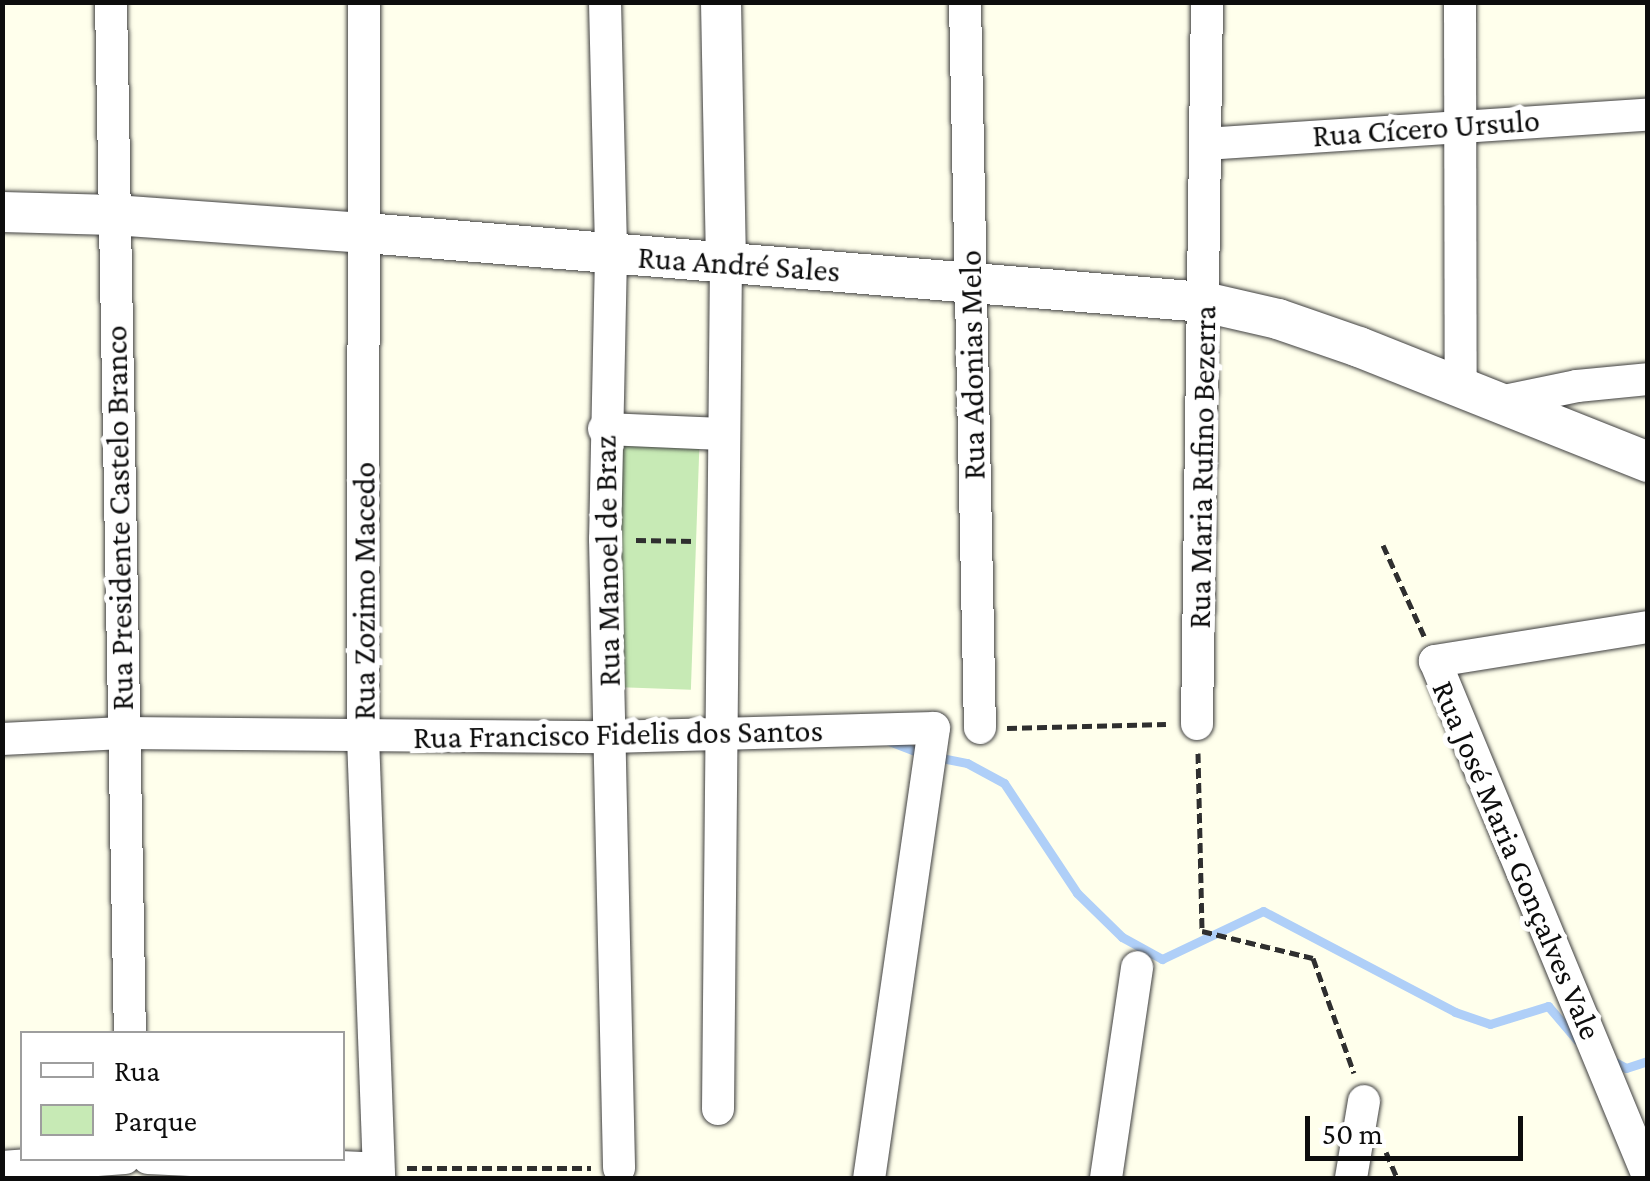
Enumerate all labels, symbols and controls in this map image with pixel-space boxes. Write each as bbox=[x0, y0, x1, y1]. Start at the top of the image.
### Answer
street label: Rua Cícero Ursulo bbox=[1311, 101, 1541, 155]
street label: Rua André Sales bbox=[636, 238, 842, 290]
street label: Rua Adonias Melo bbox=[951, 250, 993, 480]
street label: Rua Maria Rufino Bezerra bbox=[1180, 305, 1224, 629]
street label: Rua Presidente Castelo Branco bbox=[96, 325, 142, 711]
street label: Rua Manoel de Braz bbox=[586, 435, 628, 687]
street label: Rua Zozimo Macedo bbox=[345, 462, 383, 720]
street label: Rua José Maria Gonçalves Vale bbox=[1424, 675, 1610, 1045]
street label: Rua Francisco Fidelis dos Santos bbox=[413, 711, 823, 757]
legend bbox=[20, 1031, 345, 1161]
text: Rua bbox=[114, 1054, 160, 1087]
scale bar bbox=[1310, 1096, 1528, 1158]
text: Parque bbox=[114, 1104, 197, 1137]
text: 50 m bbox=[1322, 1117, 1383, 1150]

